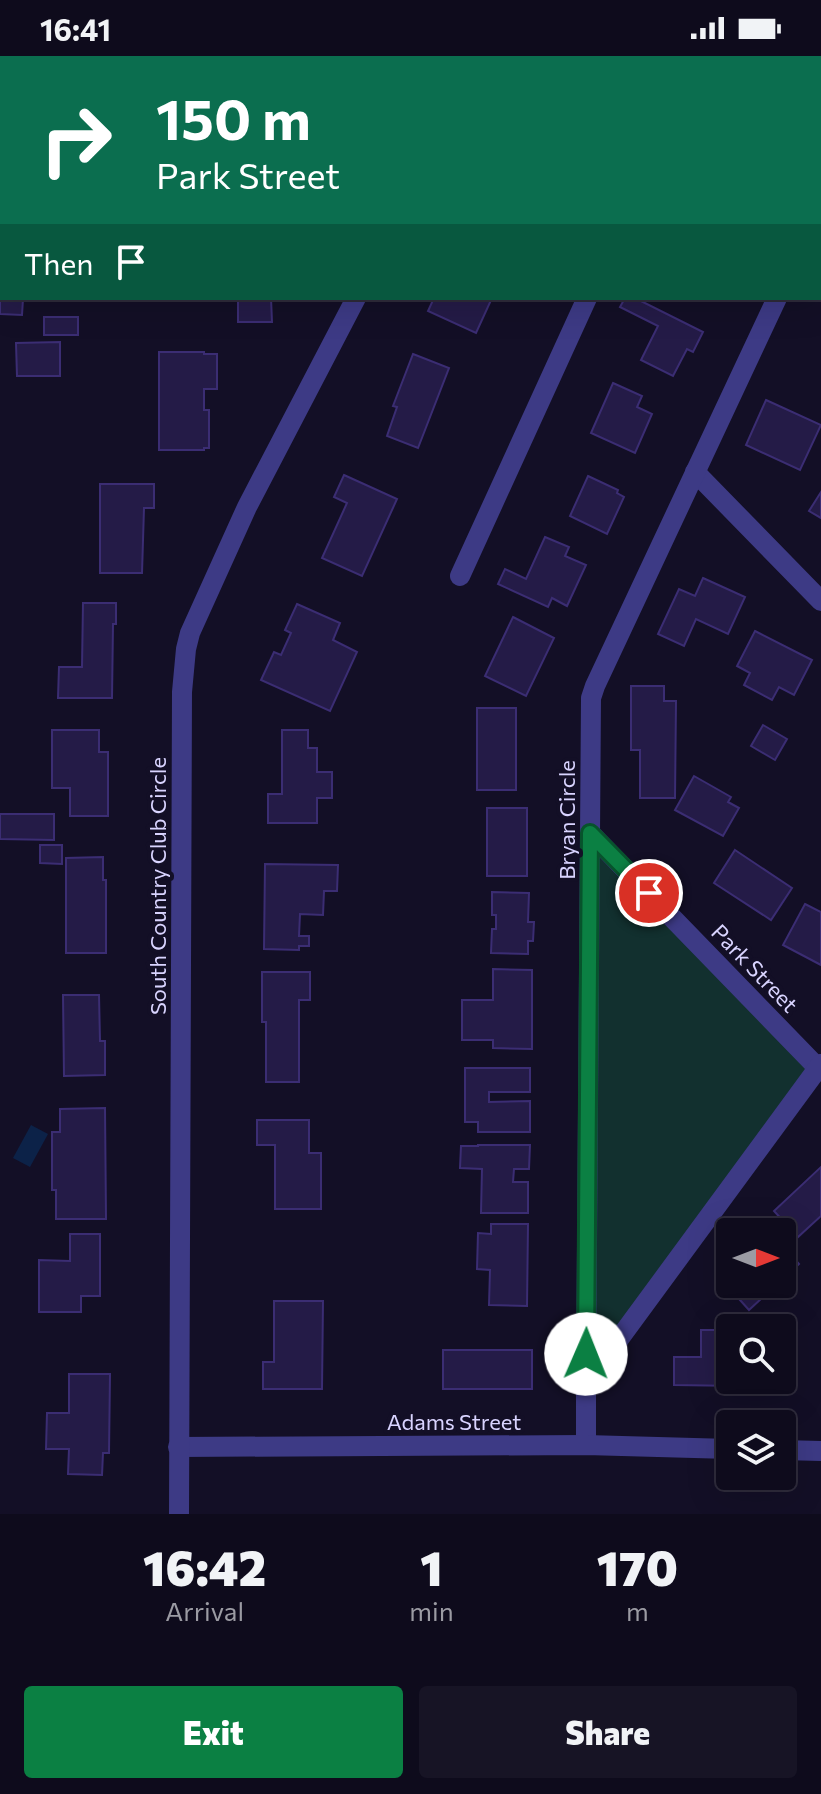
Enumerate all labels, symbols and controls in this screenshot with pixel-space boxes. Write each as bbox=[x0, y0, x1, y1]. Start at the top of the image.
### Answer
text: 16:41 bbox=[40, 10, 111, 47]
text: 150 m bbox=[156, 83, 311, 152]
icon: right bbox=[24, 88, 128, 192]
text: Park Street bbox=[156, 152, 340, 196]
icon: arrive bbox=[109, 240, 153, 284]
text: Then bbox=[24, 244, 93, 281]
street label: South Country Club Circle bbox=[144, 757, 171, 1015]
street label: Bryan Circle bbox=[553, 760, 580, 880]
pin bbox=[615, 859, 683, 927]
icon: arrive bbox=[627, 871, 671, 915]
street label: Park Street bbox=[706, 918, 804, 1018]
north arrow bbox=[716, 1218, 796, 1298]
map controls bbox=[716, 1218, 796, 1490]
position arrow bbox=[544, 1312, 628, 1396]
button: search bbox=[716, 1314, 796, 1394]
street label: Adams Street bbox=[387, 1408, 521, 1435]
button: layers bbox=[716, 1410, 796, 1490]
text: 16:42 bbox=[143, 1537, 266, 1596]
text: 1 bbox=[420, 1537, 443, 1596]
text: 170 bbox=[597, 1537, 678, 1596]
text: Arrival bbox=[165, 1595, 244, 1626]
text: min bbox=[409, 1595, 454, 1626]
text: m bbox=[626, 1595, 649, 1626]
button: Exit bbox=[24, 1686, 403, 1778]
button: Share bbox=[419, 1686, 797, 1778]

